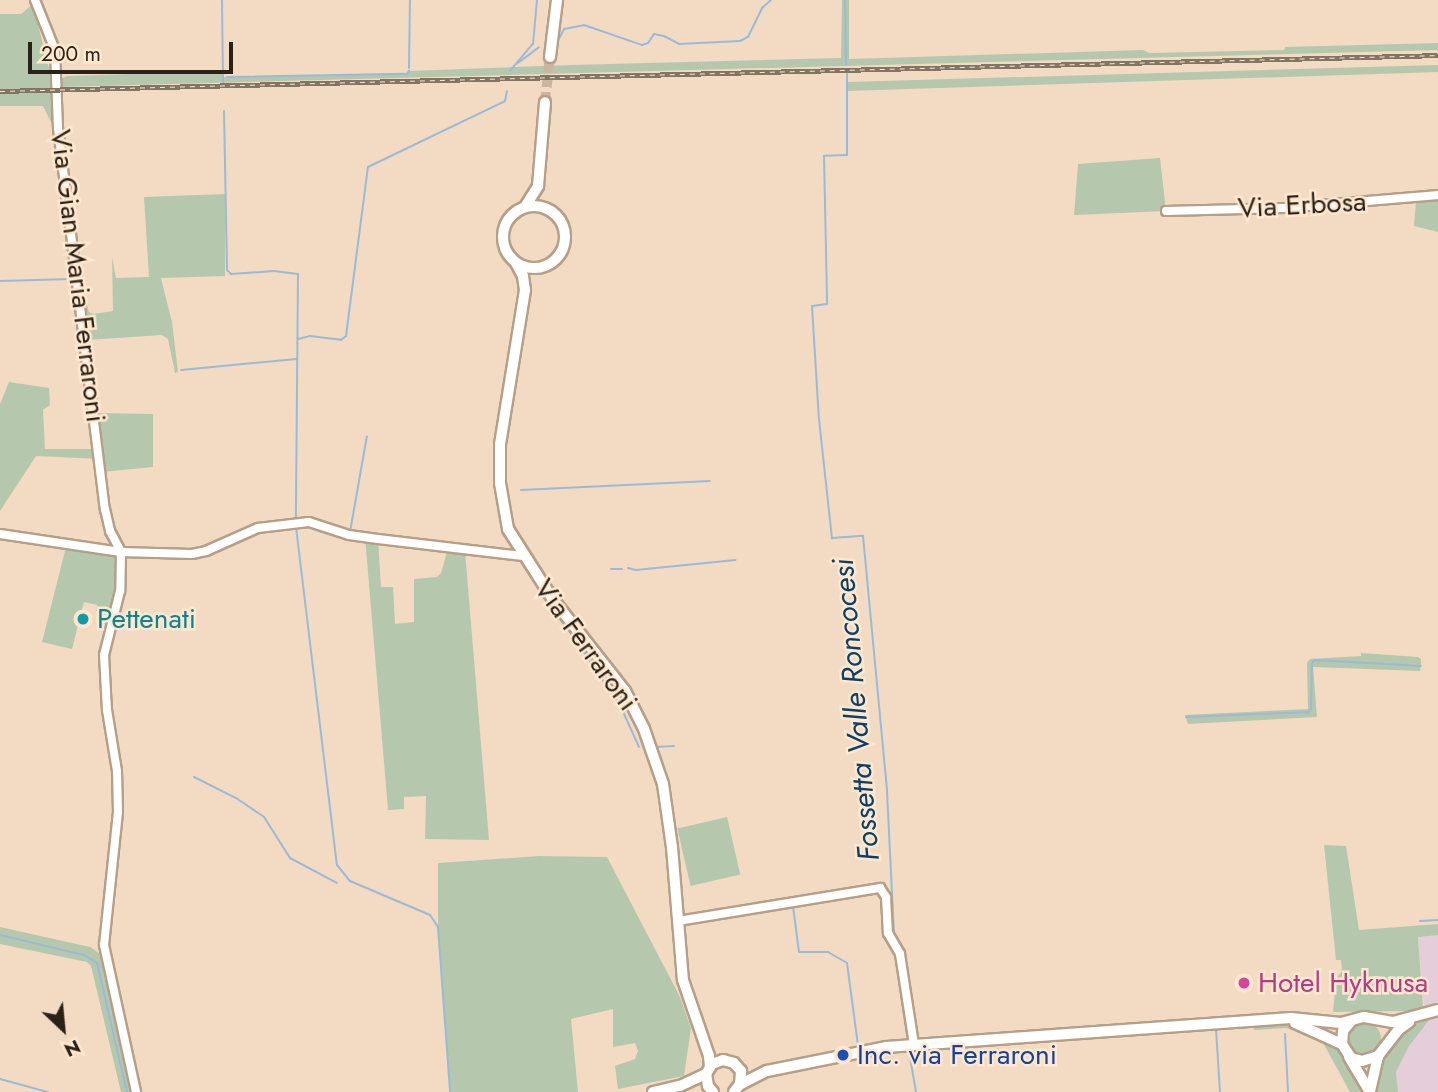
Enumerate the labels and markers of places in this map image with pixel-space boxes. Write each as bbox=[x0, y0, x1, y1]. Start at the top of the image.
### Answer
place label: Pettenati bbox=[97, 602, 196, 636]
marker: Pettenati bbox=[75, 611, 91, 627]
place label: Hotel Hyknusa bbox=[1258, 966, 1428, 1000]
marker: Hotel Hyknusa bbox=[1236, 975, 1252, 991]
place label: Inc. via Ferraroni bbox=[857, 1038, 1057, 1072]
marker: Inc. via Ferraroni bbox=[835, 1047, 851, 1063]

